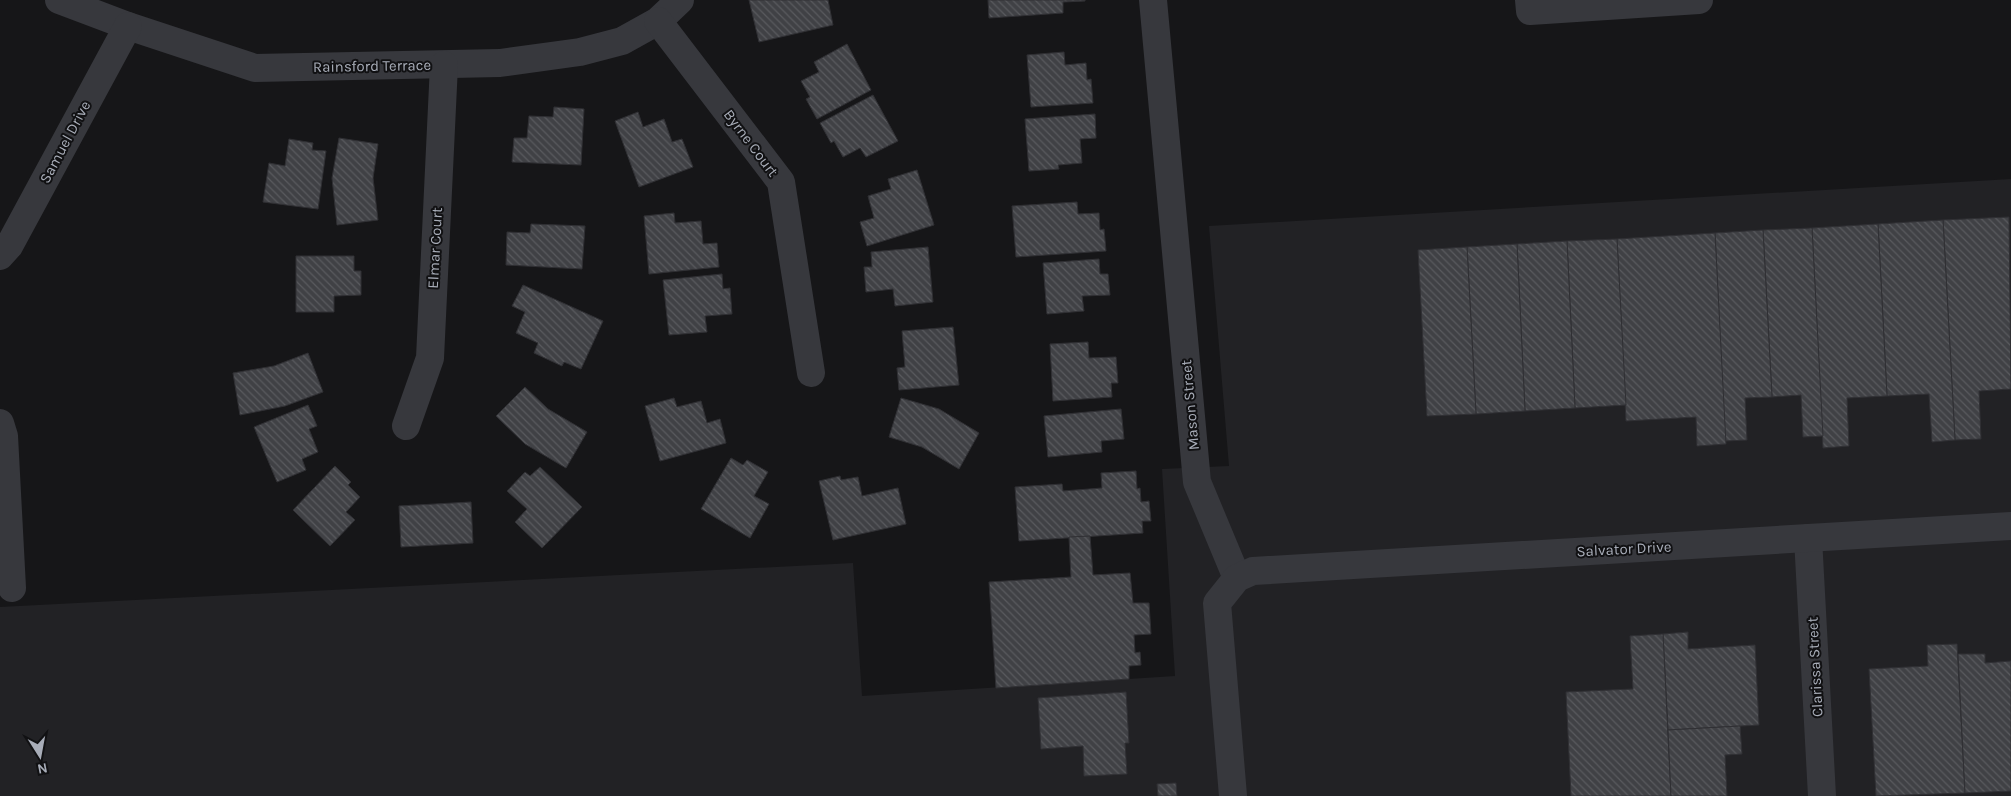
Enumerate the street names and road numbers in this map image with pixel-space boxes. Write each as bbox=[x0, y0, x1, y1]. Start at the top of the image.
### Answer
street label: Rainsford Terrace bbox=[313, 56, 431, 76]
street label: Samuel Drive bbox=[36, 98, 94, 186]
street label: Byrne Court bbox=[720, 106, 782, 180]
street label: Elmar Court bbox=[424, 207, 446, 289]
street label: Mason Street bbox=[1177, 359, 1203, 451]
street label: Salvator Drive bbox=[1576, 538, 1672, 560]
street label: Clarissa Street bbox=[1803, 616, 1827, 718]

